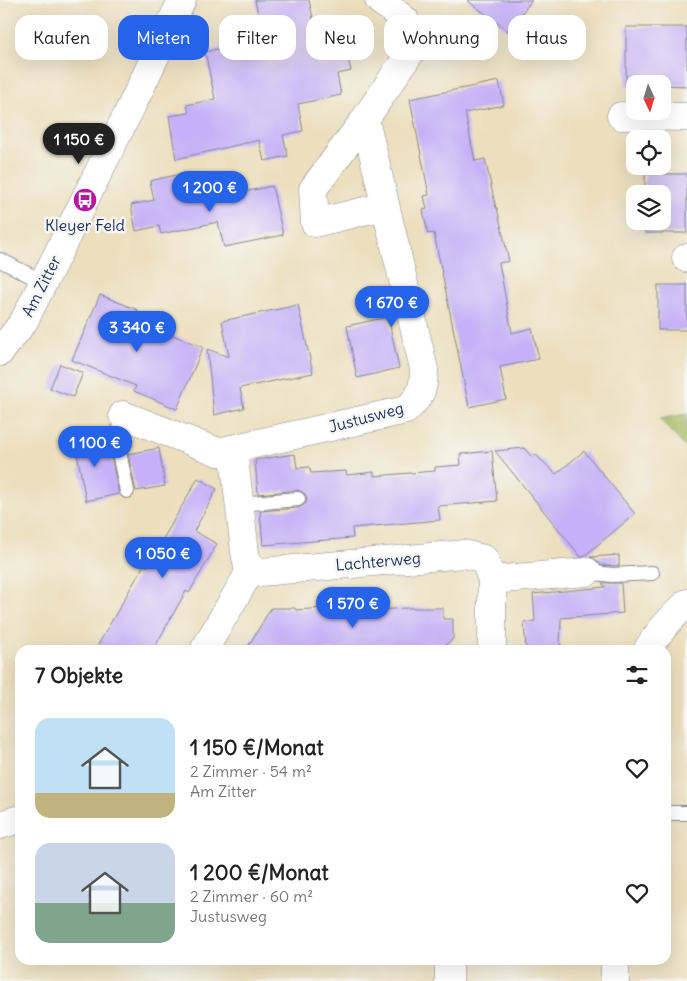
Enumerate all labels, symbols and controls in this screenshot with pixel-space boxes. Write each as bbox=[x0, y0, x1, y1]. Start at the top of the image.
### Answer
chip: Kaufen bbox=[15, 15, 108, 60]
chip: Mieten bbox=[118, 15, 209, 60]
chip: Filter bbox=[219, 15, 296, 60]
chip: Neu bbox=[306, 15, 374, 60]
chip: Wohnung bbox=[384, 15, 498, 60]
chip: Haus bbox=[508, 15, 586, 60]
north arrow bbox=[626, 75, 671, 120]
map controls bbox=[626, 75, 671, 230]
pin: 1 150 € bbox=[33, 122, 125, 165]
text: 1 150 € bbox=[54, 129, 104, 149]
button: locate bbox=[626, 130, 671, 175]
pin: 1 200 € bbox=[164, 170, 256, 213]
text: 1 200 € bbox=[183, 177, 237, 197]
button: layers bbox=[626, 185, 671, 230]
bus stop icon: Kleyer Feld bbox=[72, 187, 98, 213]
place label: Kleyer Feld bbox=[45, 215, 125, 235]
street label: Am Zitter bbox=[17, 251, 65, 320]
pin: 1 670 € bbox=[346, 286, 438, 328]
text: 1 670 € bbox=[366, 292, 418, 312]
pin: 3 340 € bbox=[91, 310, 183, 353]
text: 3 340 € bbox=[109, 317, 165, 337]
street label: Justusweg bbox=[326, 397, 406, 437]
pin: 1 100 € bbox=[49, 426, 141, 468]
text: 1 100 € bbox=[69, 432, 121, 452]
pin: 1 050 € bbox=[117, 536, 209, 579]
text: 1 050 € bbox=[136, 543, 190, 563]
street label: Lachterweg bbox=[335, 547, 421, 575]
pin: 1 570 € bbox=[307, 586, 399, 629]
text: 1 570 € bbox=[327, 593, 379, 613]
icon: filters bbox=[623, 661, 651, 689]
text: 7 Objekte bbox=[35, 662, 123, 689]
text: 1 150 €/Monat bbox=[190, 734, 324, 761]
icon: home bbox=[75, 738, 135, 798]
icon: heart bbox=[623, 754, 651, 782]
text: 2 Zimmer · 54 m² bbox=[190, 761, 312, 781]
text: Am Zitter bbox=[190, 781, 257, 801]
text: 1 200 €/Monat bbox=[190, 859, 329, 886]
icon: home bbox=[75, 863, 135, 923]
icon: heart bbox=[623, 879, 651, 907]
text: 2 Zimmer · 60 m² bbox=[190, 886, 313, 906]
text: Justusweg bbox=[190, 906, 267, 926]

